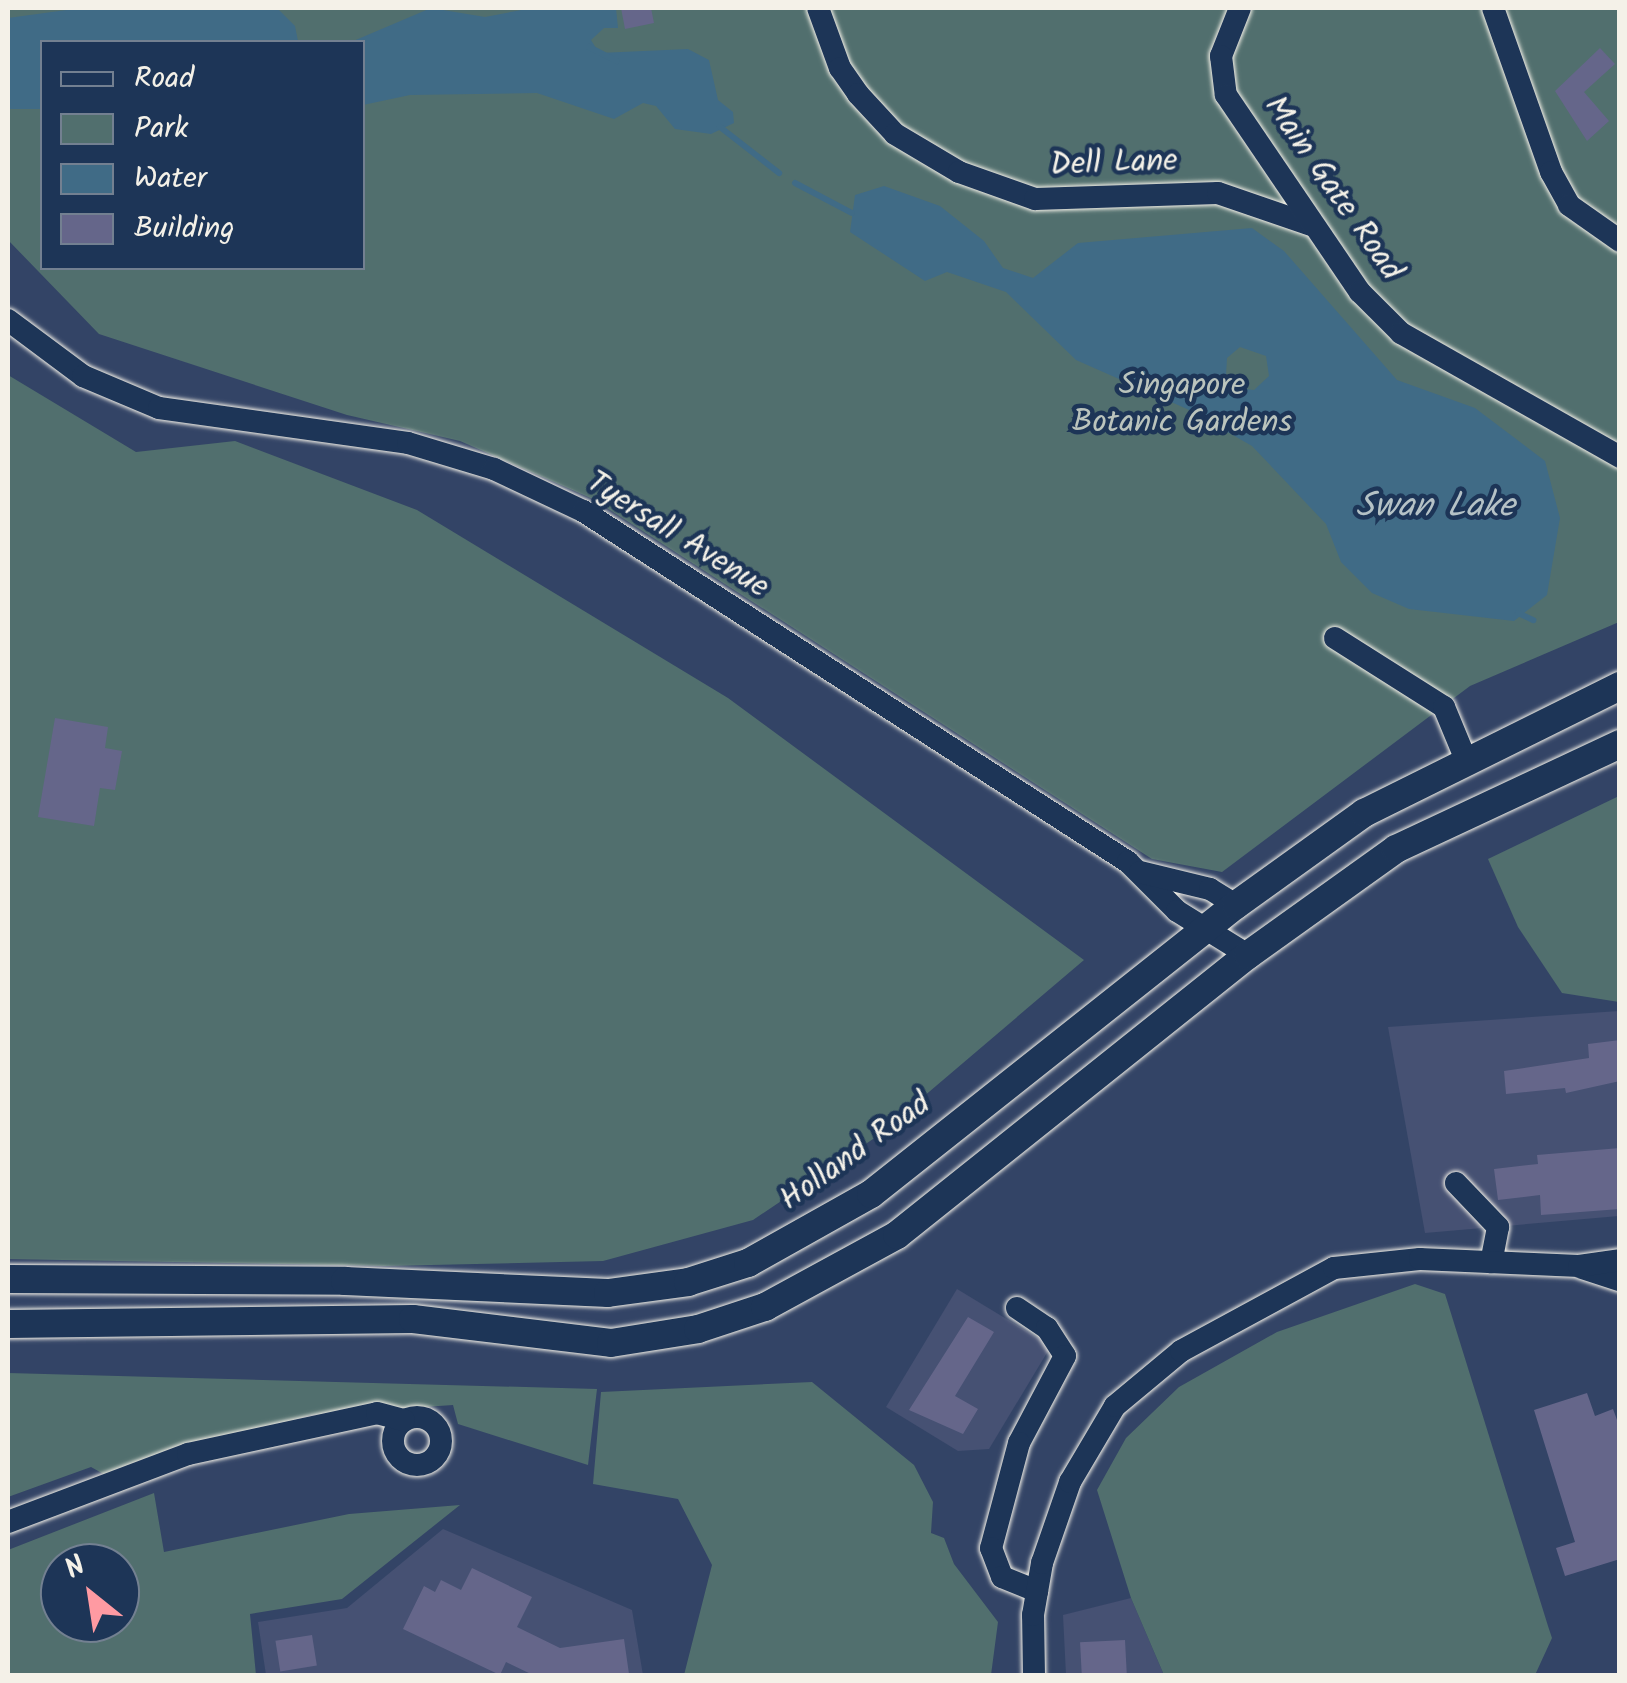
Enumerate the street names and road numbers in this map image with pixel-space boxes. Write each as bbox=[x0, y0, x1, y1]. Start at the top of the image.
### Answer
street label: Main Gate Road bbox=[1254, 89, 1410, 289]
street label: Dell Lane bbox=[1050, 143, 1178, 185]
street label: Tyersall Avenue bbox=[578, 464, 776, 608]
street label: Holland Road bbox=[773, 1086, 939, 1220]

